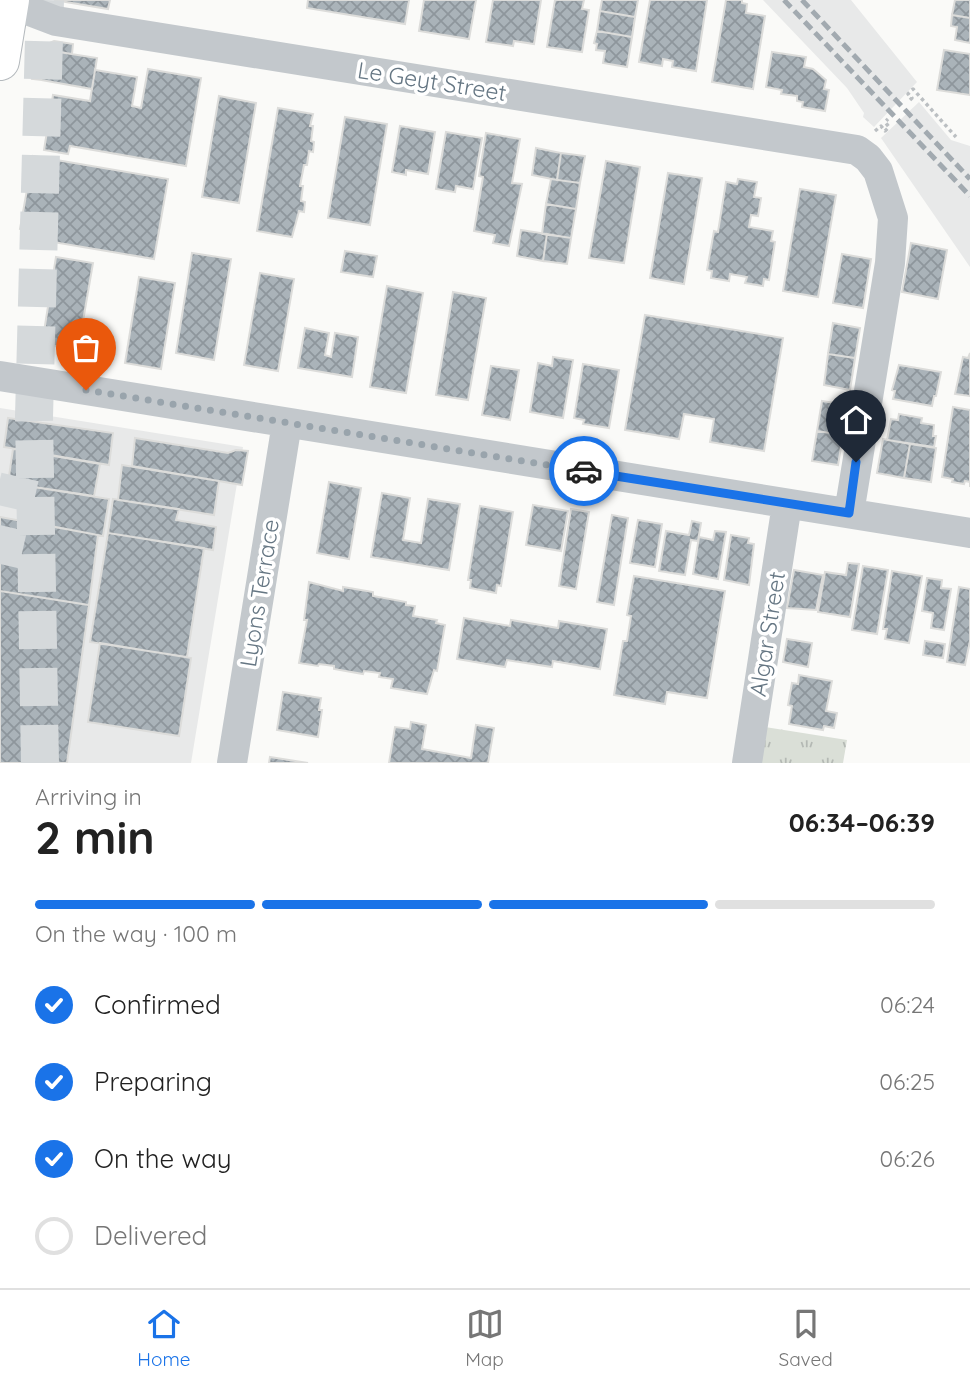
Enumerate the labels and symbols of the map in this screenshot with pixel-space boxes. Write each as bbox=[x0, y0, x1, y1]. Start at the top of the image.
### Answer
street label: Le Geyt Street bbox=[355, 55, 509, 107]
pin bbox=[56, 318, 116, 390]
pin bbox=[826, 390, 886, 462]
courier bbox=[549, 436, 619, 506]
street label: Lyons Terrace bbox=[233, 517, 285, 669]
street label: Algar Street bbox=[743, 569, 791, 699]

